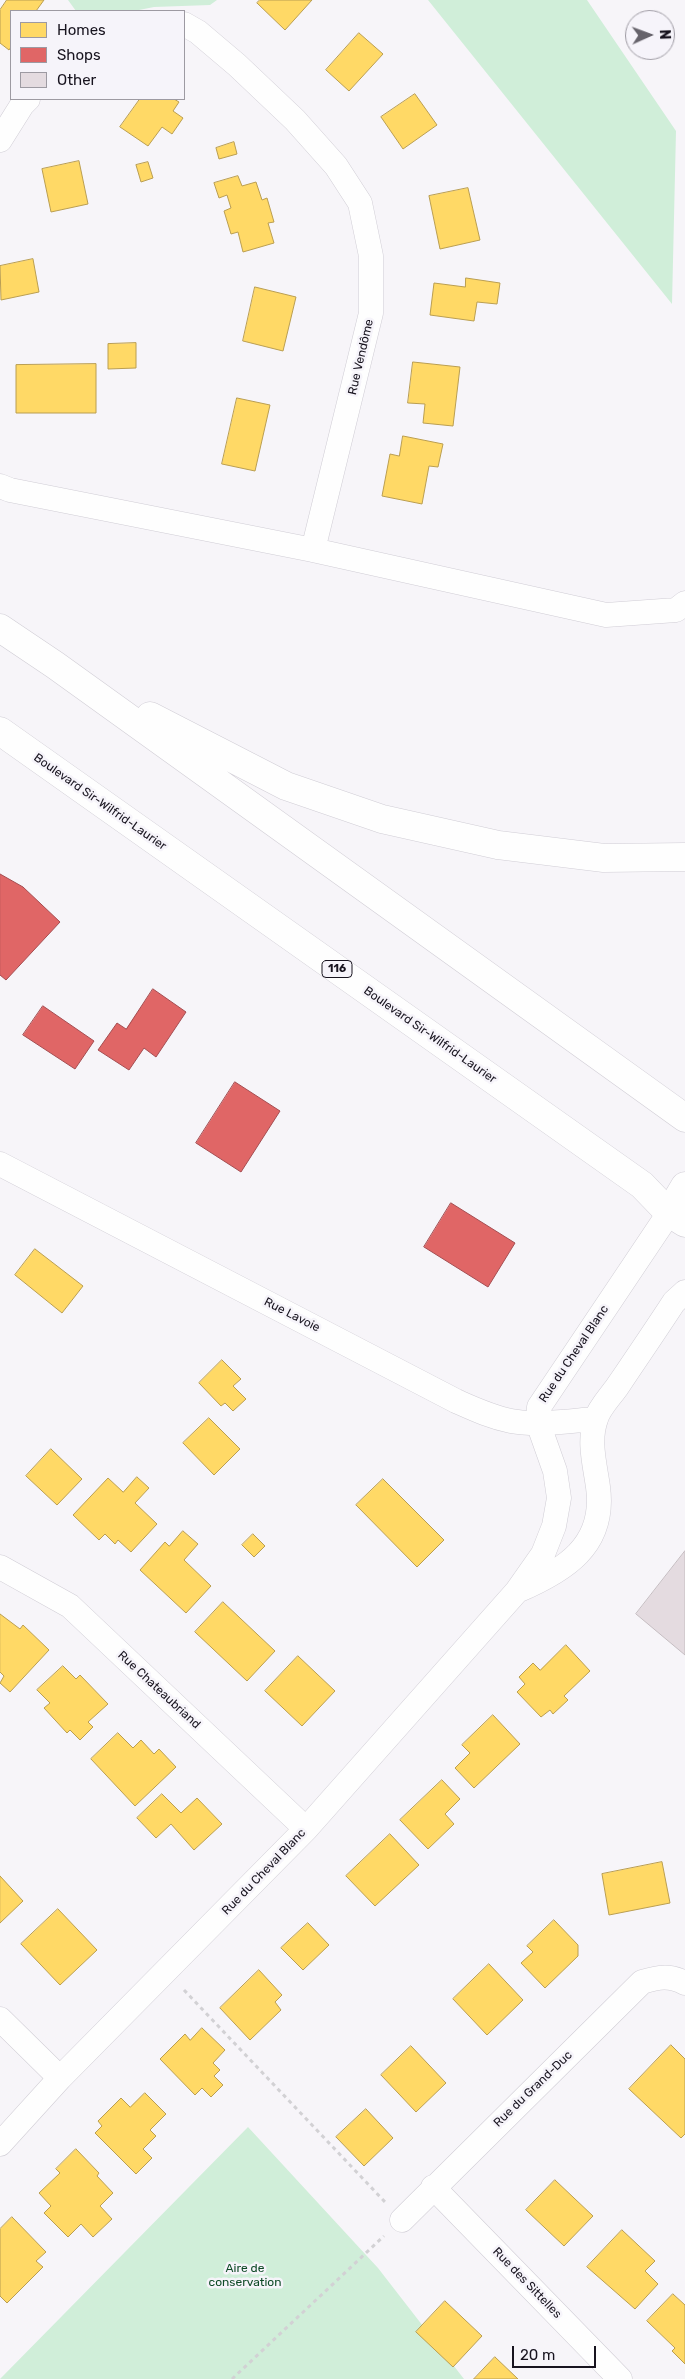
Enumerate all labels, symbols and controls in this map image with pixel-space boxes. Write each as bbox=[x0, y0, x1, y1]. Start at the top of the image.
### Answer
legend bbox=[10, 10, 185, 100]
north arrow bbox=[625, 10, 675, 60]
text: Homes bbox=[57, 21, 106, 39]
text: N bbox=[656, 29, 673, 40]
text: Shops bbox=[57, 46, 101, 64]
text: Other bbox=[57, 71, 96, 89]
street label: Rue Vendôme bbox=[345, 318, 377, 396]
street label: Boulevard Sir-Wilfrid-Laurier bbox=[31, 751, 169, 853]
road number: 116 bbox=[322, 961, 352, 978]
street label: Boulevard Sir-Wilfrid-Laurier bbox=[361, 984, 499, 1086]
street label: Rue Lavoie bbox=[262, 1295, 322, 1335]
street label: Rue du Cheval Blanc bbox=[536, 1303, 612, 1405]
street label: Rue Chateaubriand bbox=[115, 1648, 203, 1732]
street label: Rue du Cheval Blanc bbox=[219, 1826, 309, 1918]
street label: Rue du Grand-Duc bbox=[491, 2048, 575, 2130]
street label: Rue des Sittelles bbox=[490, 2245, 564, 2321]
park label: Aire de conservation bbox=[209, 2262, 281, 2290]
scale bar bbox=[515, 2336, 599, 2368]
text: 20 m bbox=[520, 2346, 555, 2364]

